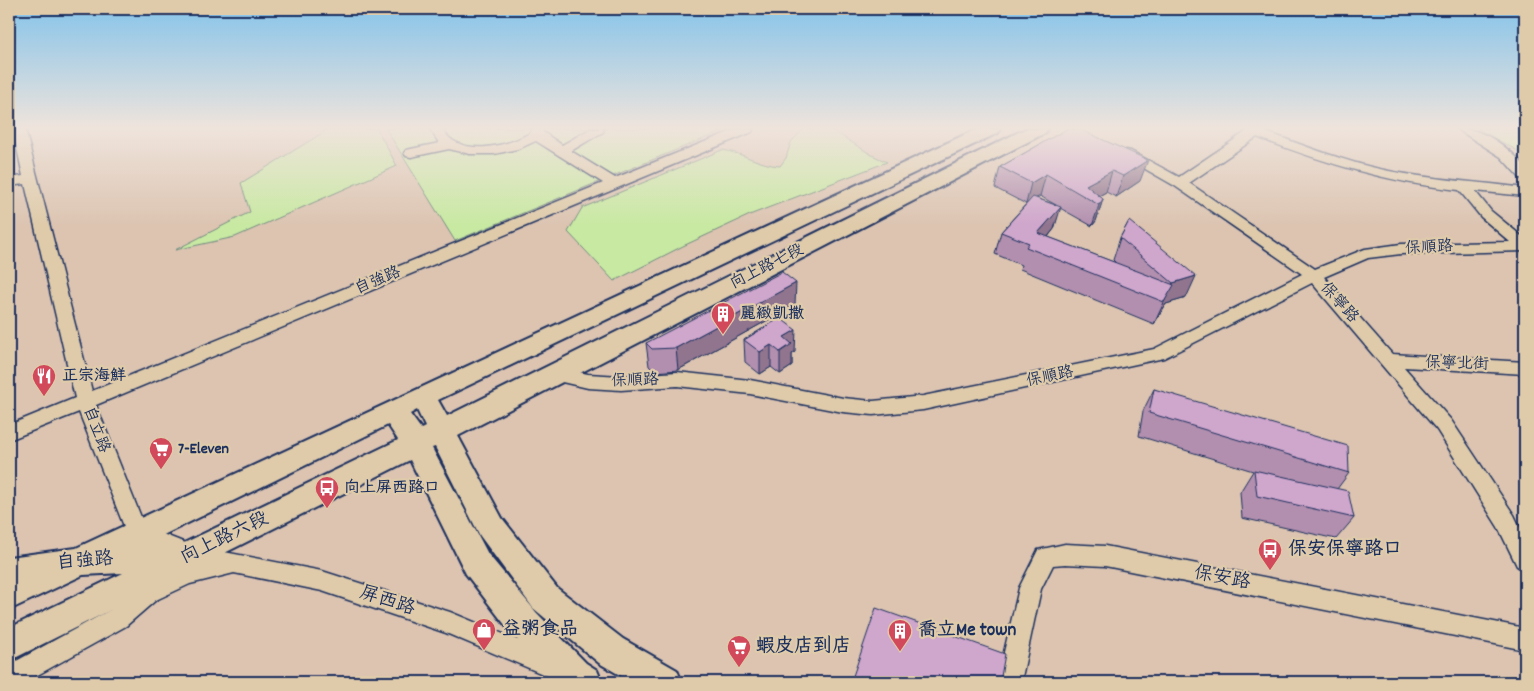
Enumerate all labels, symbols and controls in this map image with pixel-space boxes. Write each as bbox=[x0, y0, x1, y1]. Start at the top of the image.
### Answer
street label: 保順路 bbox=[1404, 235, 1454, 261]
street label: 向上路七段 bbox=[726, 239, 808, 295]
street label: 自強路 bbox=[351, 261, 405, 301]
street label: 保寧路 bbox=[1314, 277, 1364, 329]
building icon: 麗緻凱撒 bbox=[710, 301, 736, 335]
place label: 麗緻凱撒 bbox=[740, 303, 804, 326]
street label: 保寧北街 bbox=[1425, 351, 1489, 377]
street label: 保順路 bbox=[1024, 361, 1076, 393]
restaurant icon: 正宗海鮮 bbox=[31, 363, 57, 397]
place label: 正宗海鮮 bbox=[62, 365, 126, 388]
street label: 保順路 bbox=[611, 369, 659, 393]
street label: 自立路 bbox=[77, 403, 115, 457]
supermarket icon: 7-Eleven bbox=[148, 436, 174, 470]
place label: 7-Eleven bbox=[178, 438, 229, 461]
bus stop icon: 向上屏西路口 bbox=[314, 475, 340, 509]
place label: 向上屏西路口 bbox=[344, 477, 440, 500]
street label: 向上路六段 bbox=[176, 506, 274, 572]
bus stop icon: 保安保寧路口 bbox=[1257, 537, 1283, 571]
place label: 保安保寧路口 bbox=[1288, 537, 1402, 564]
street label: 自強路 bbox=[55, 546, 115, 578]
street label: 保安路 bbox=[1191, 560, 1253, 598]
street label: 屏西路 bbox=[356, 580, 418, 624]
shop icon: 益粥食品 bbox=[471, 617, 497, 651]
place label: 益粥食品 bbox=[502, 617, 578, 644]
building icon: 喬立Me town bbox=[887, 618, 913, 652]
place label: 喬立Me town bbox=[918, 618, 1017, 645]
supermarket icon: 蝦皮店到店 bbox=[726, 634, 752, 668]
place label: 蝦皮店到店 bbox=[756, 634, 851, 661]

